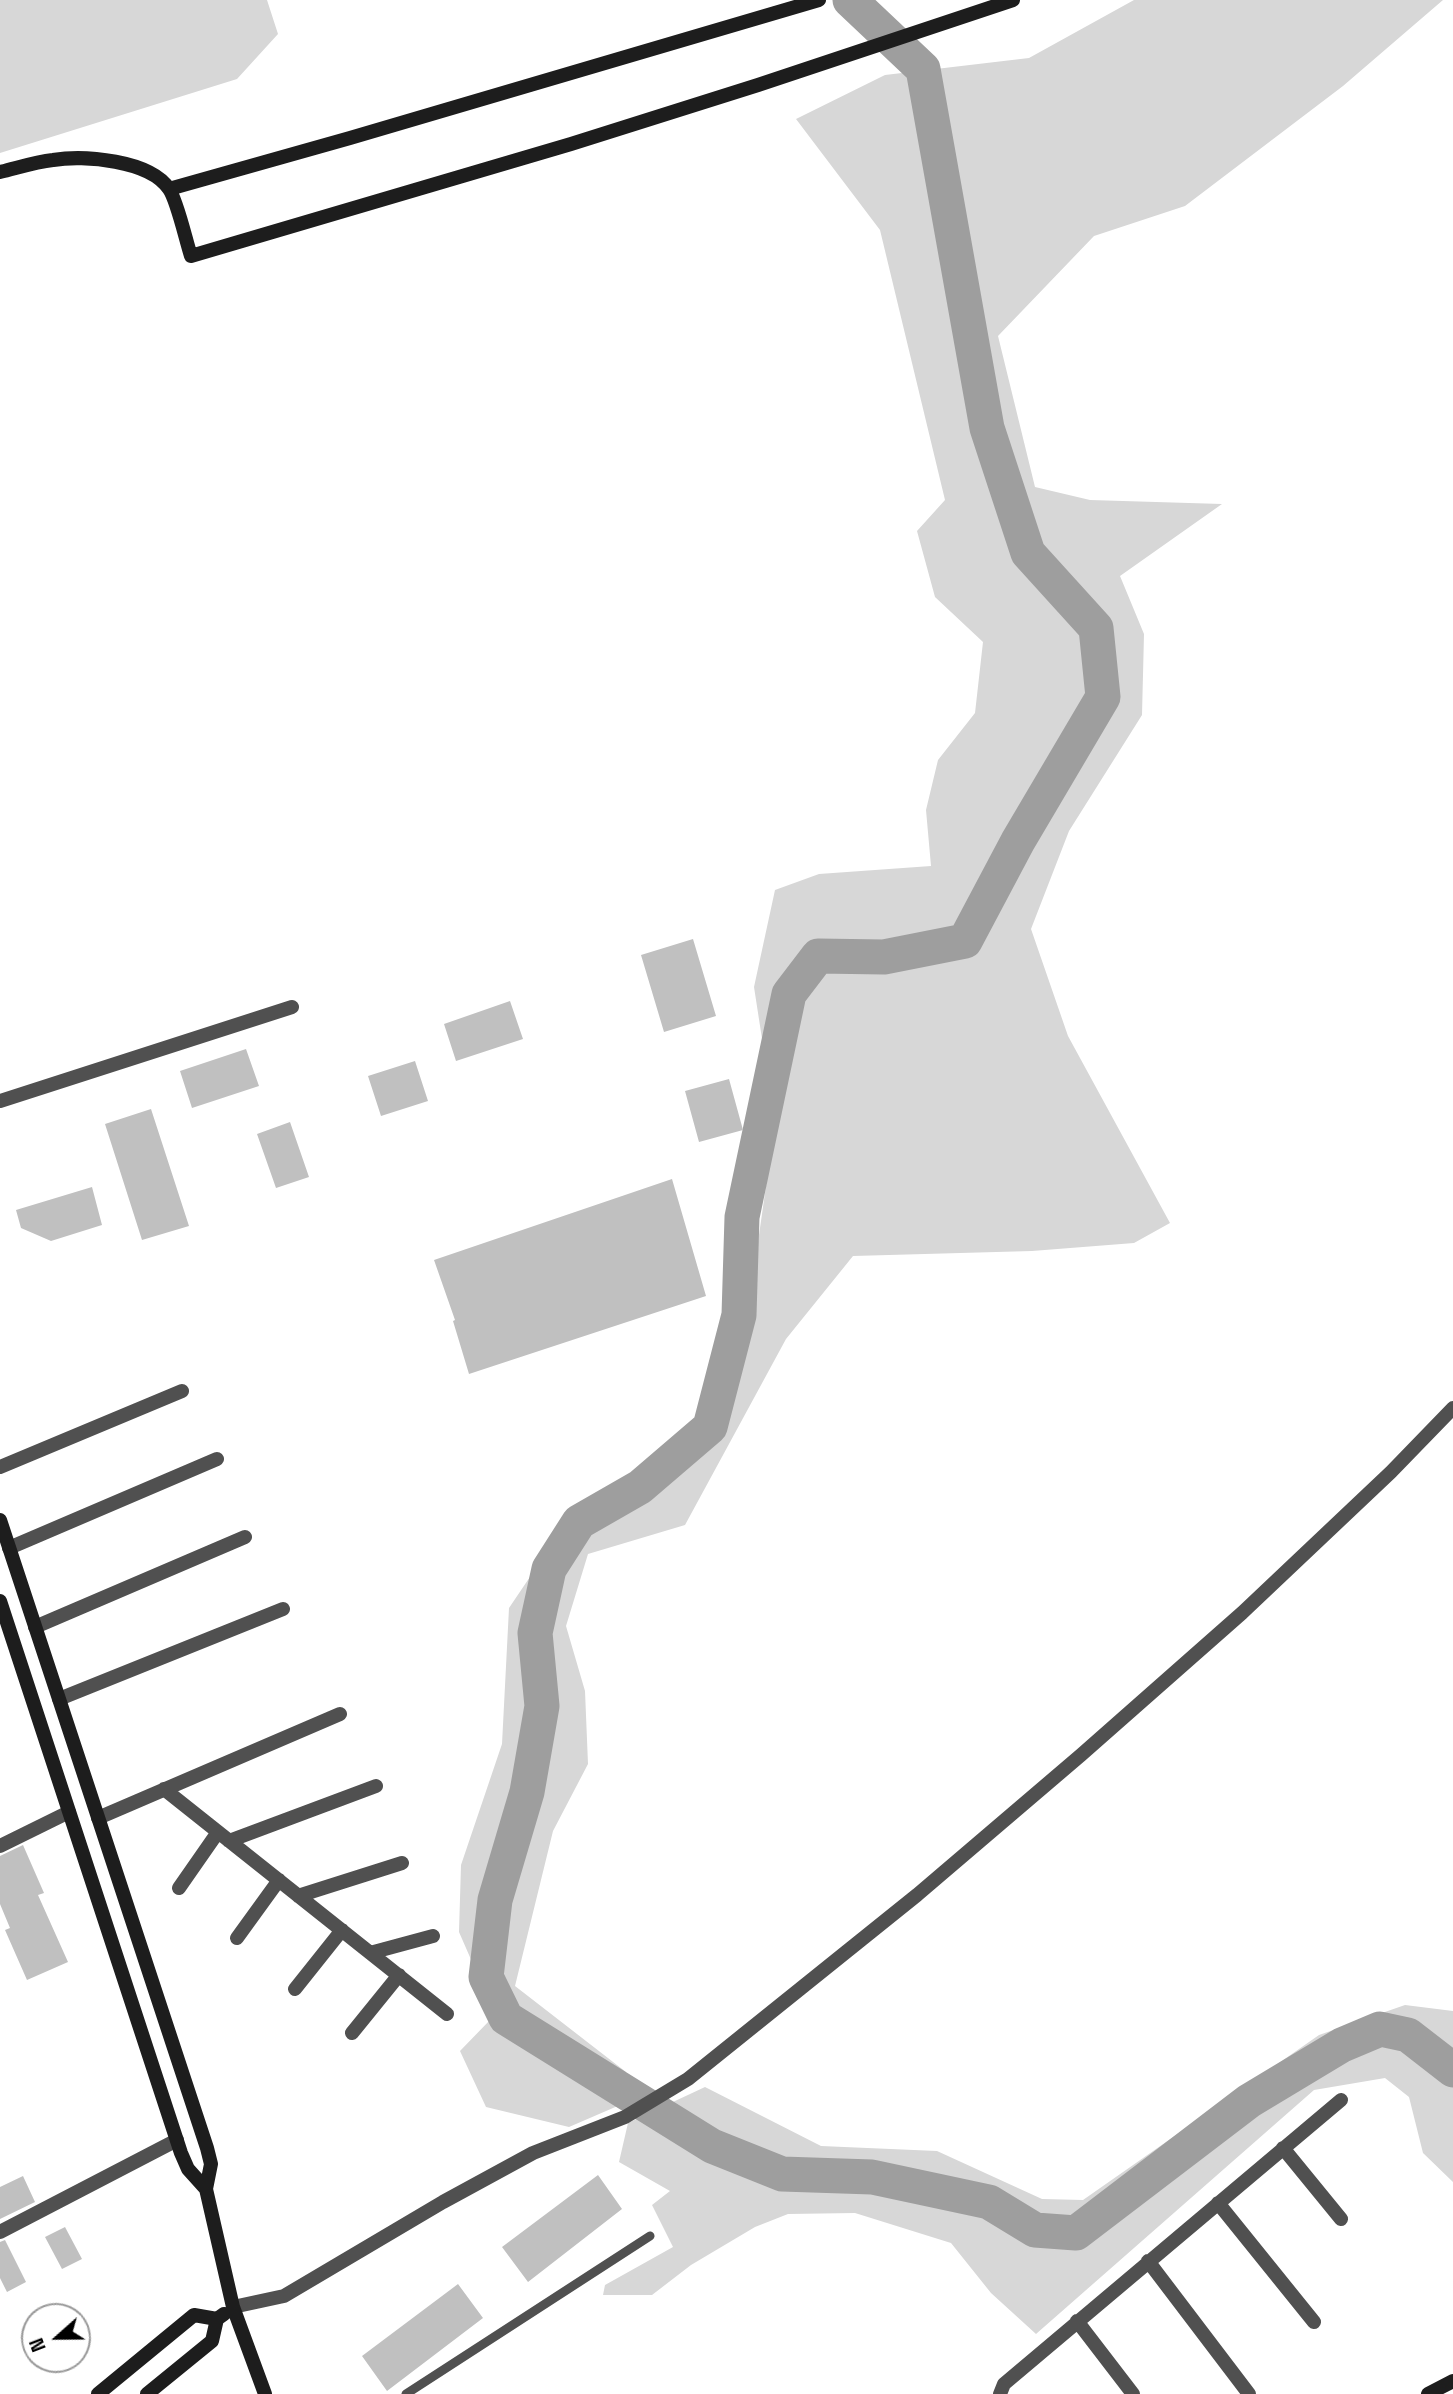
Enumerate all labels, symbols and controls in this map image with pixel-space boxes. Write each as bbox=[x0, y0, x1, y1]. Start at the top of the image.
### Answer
north arrow bbox=[21, 2303, 91, 2373]
text: N bbox=[24, 2335, 52, 2355]

